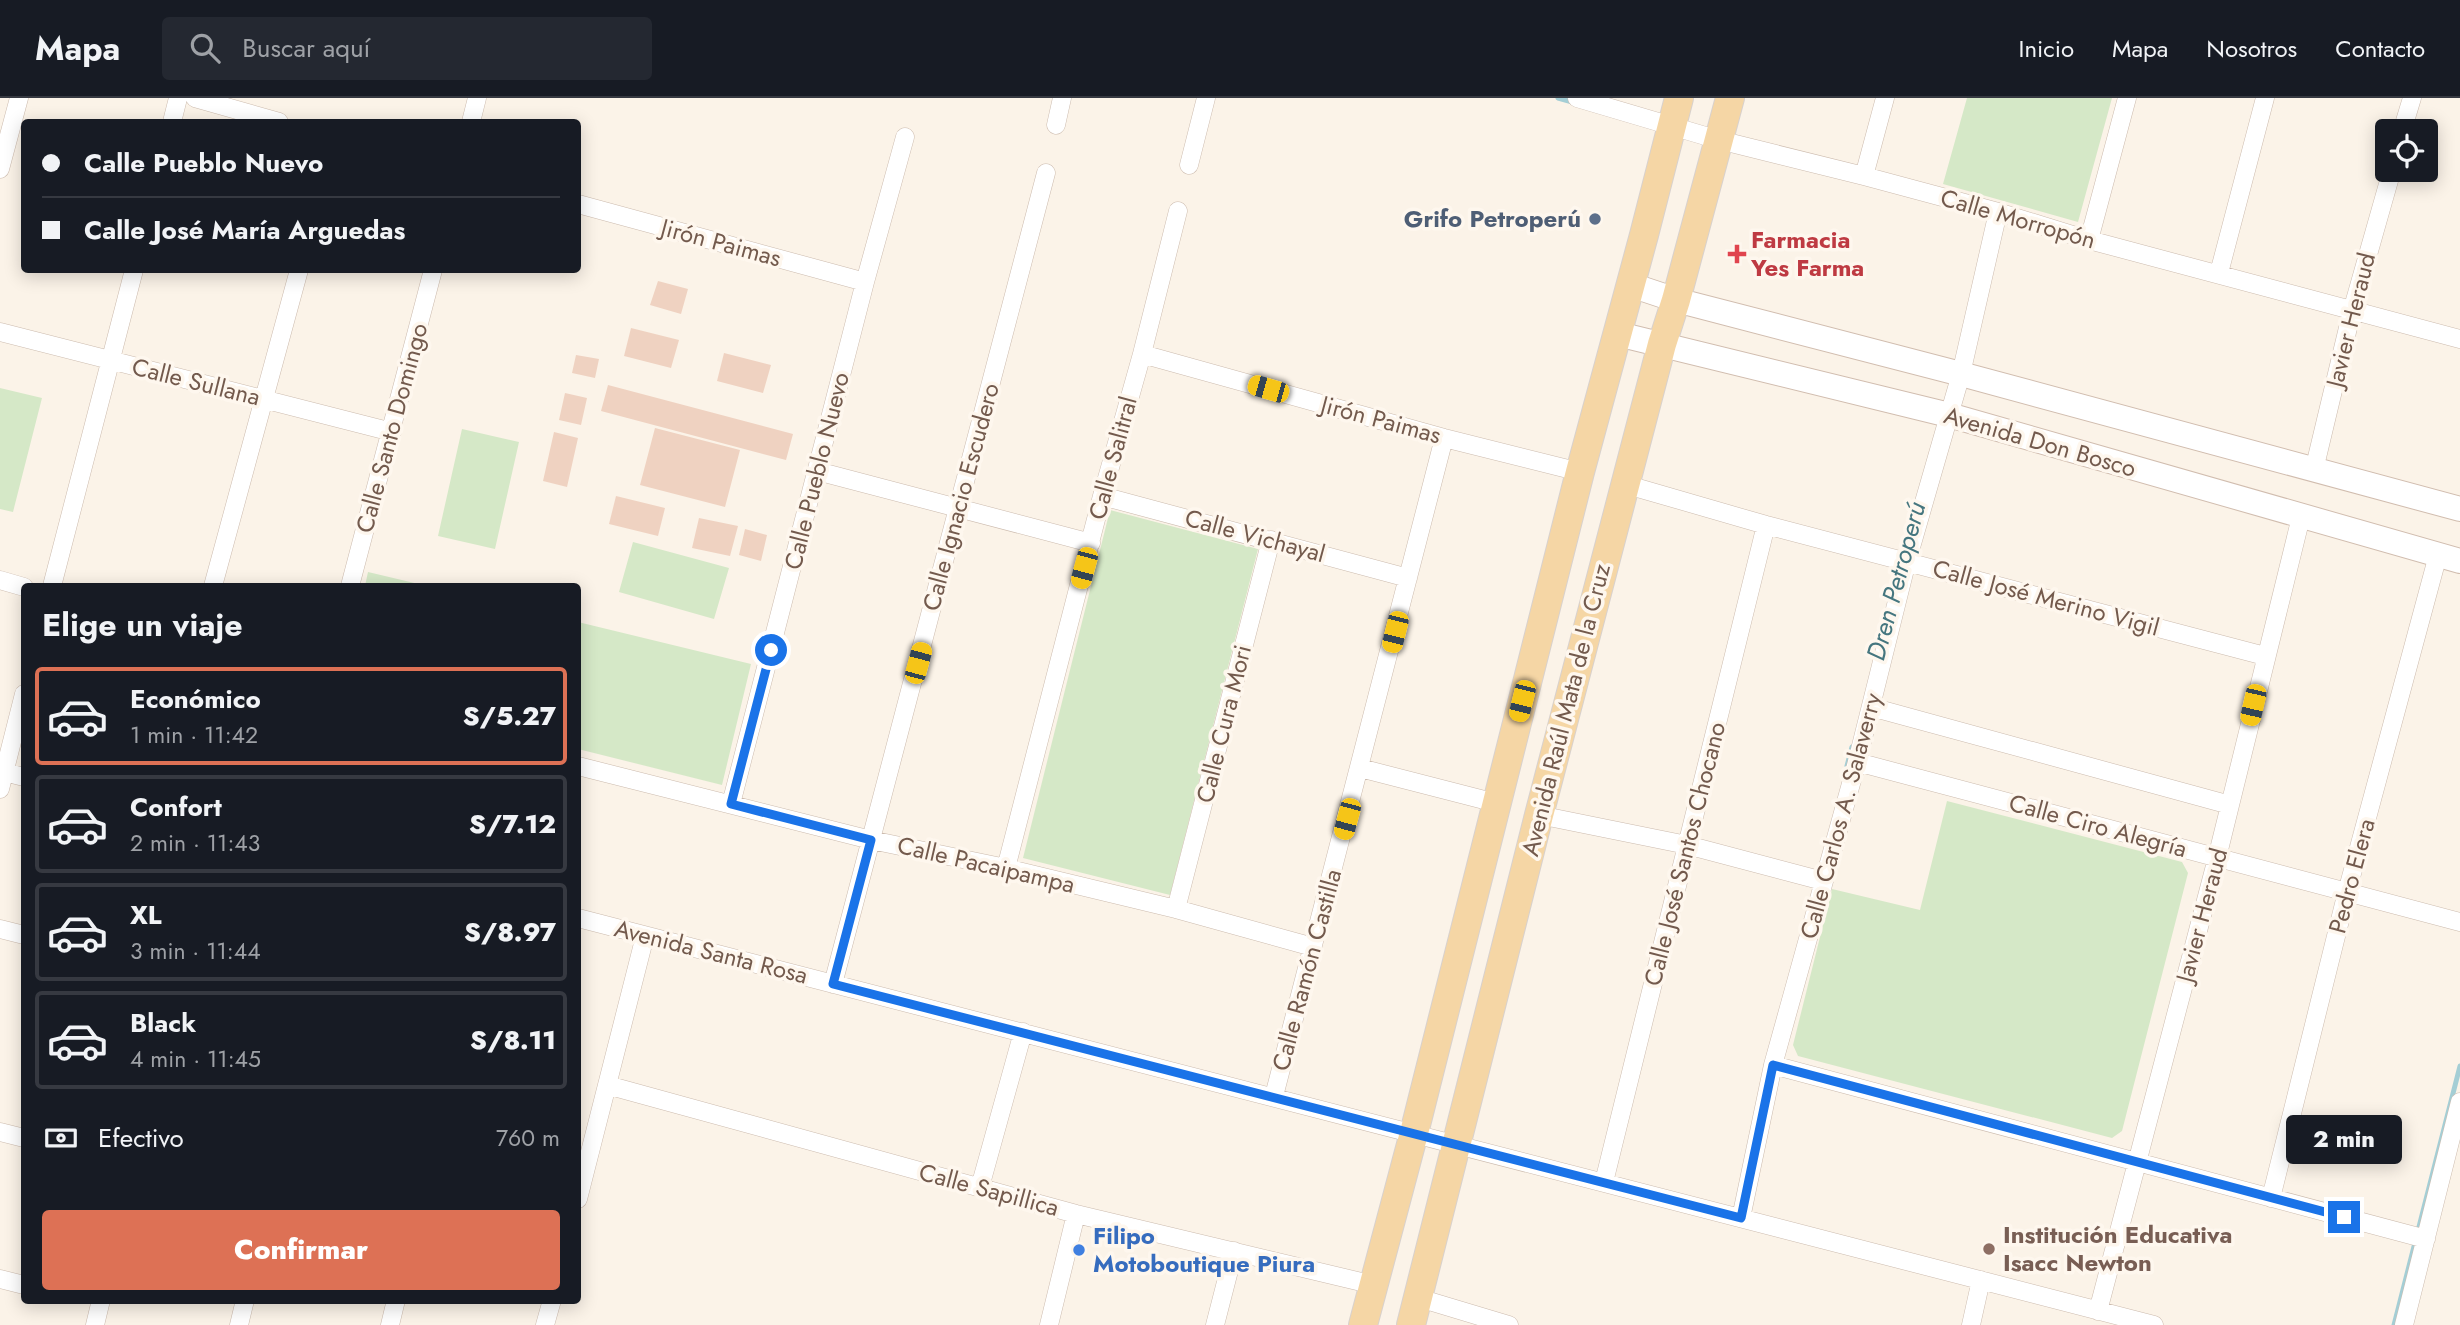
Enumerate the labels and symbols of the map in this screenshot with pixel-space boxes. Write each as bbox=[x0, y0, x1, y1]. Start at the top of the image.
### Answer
street label: Calle Morropón bbox=[1937, 180, 2100, 257]
place label: Grifo Petroperú bbox=[1404, 201, 1581, 236]
street label: Jirón Paimas bbox=[654, 209, 785, 275]
marker: Grifo Petroperú bbox=[1587, 211, 1603, 227]
place label: Farmacia Yes Farma bbox=[1750, 222, 1864, 285]
marker: Farmacia Yes Farma bbox=[1729, 246, 1745, 262]
street label: Javier Heraud bbox=[2316, 249, 2384, 394]
street label: Calle Santo Domingo bbox=[347, 319, 436, 537]
street label: Calle Sullana bbox=[128, 349, 264, 414]
street label: Calle Pueblo Nuevo bbox=[775, 369, 858, 573]
car bbox=[1245, 373, 1292, 405]
street label: Calle Ignacio Escudero bbox=[913, 379, 1008, 615]
street label: Jirón Paimas bbox=[1314, 386, 1445, 452]
street label: Calle Salitral bbox=[1079, 392, 1146, 523]
street label: Avenida Don Bosco bbox=[1940, 397, 2140, 486]
water label: Dren Petroperú bbox=[1857, 497, 1935, 665]
street label: Calle Vichayal bbox=[1181, 500, 1329, 571]
car bbox=[1069, 545, 1100, 591]
street label: Calle José Merino Vigil bbox=[1929, 550, 2163, 645]
street label: Avenida Raúl Mata de la Cruz bbox=[1512, 560, 1619, 860]
car bbox=[1380, 609, 1411, 655]
route start bbox=[755, 634, 787, 666]
car bbox=[903, 640, 934, 686]
street label: Calle Cura Mori bbox=[1187, 641, 1260, 807]
car bbox=[1507, 678, 1538, 724]
car bbox=[2239, 682, 2268, 728]
street label: Calle Carlos A. Salaverry bbox=[1791, 689, 1890, 943]
street label: Calle José Santos Chocano bbox=[1635, 718, 1734, 989]
street label: Calle Ciro Alegría bbox=[2005, 785, 2191, 866]
car bbox=[1332, 796, 1363, 842]
street label: Pedro Elera bbox=[2319, 815, 2384, 937]
street label: Calle Pacaipampa bbox=[894, 827, 1078, 902]
street label: Javier Heraud bbox=[2166, 844, 2236, 989]
street label: Calle Ramón Castilla bbox=[1263, 865, 1350, 1075]
street label: Avenida Santa Rosa bbox=[611, 911, 811, 992]
callout: 2 min bbox=[2286, 1116, 2402, 1164]
street label: Calle Sapillica bbox=[915, 1154, 1063, 1225]
route end bbox=[2328, 1201, 2360, 1233]
place label: Institución Educativa Isacc Newton bbox=[2003, 1217, 2232, 1280]
place label: Filipo Motoboutique Piura bbox=[1093, 1218, 1315, 1281]
marker: Institución Educativa Isacc Newton bbox=[1981, 1241, 1997, 1257]
marker: Filipo Motoboutique Piura bbox=[1071, 1242, 1087, 1258]

